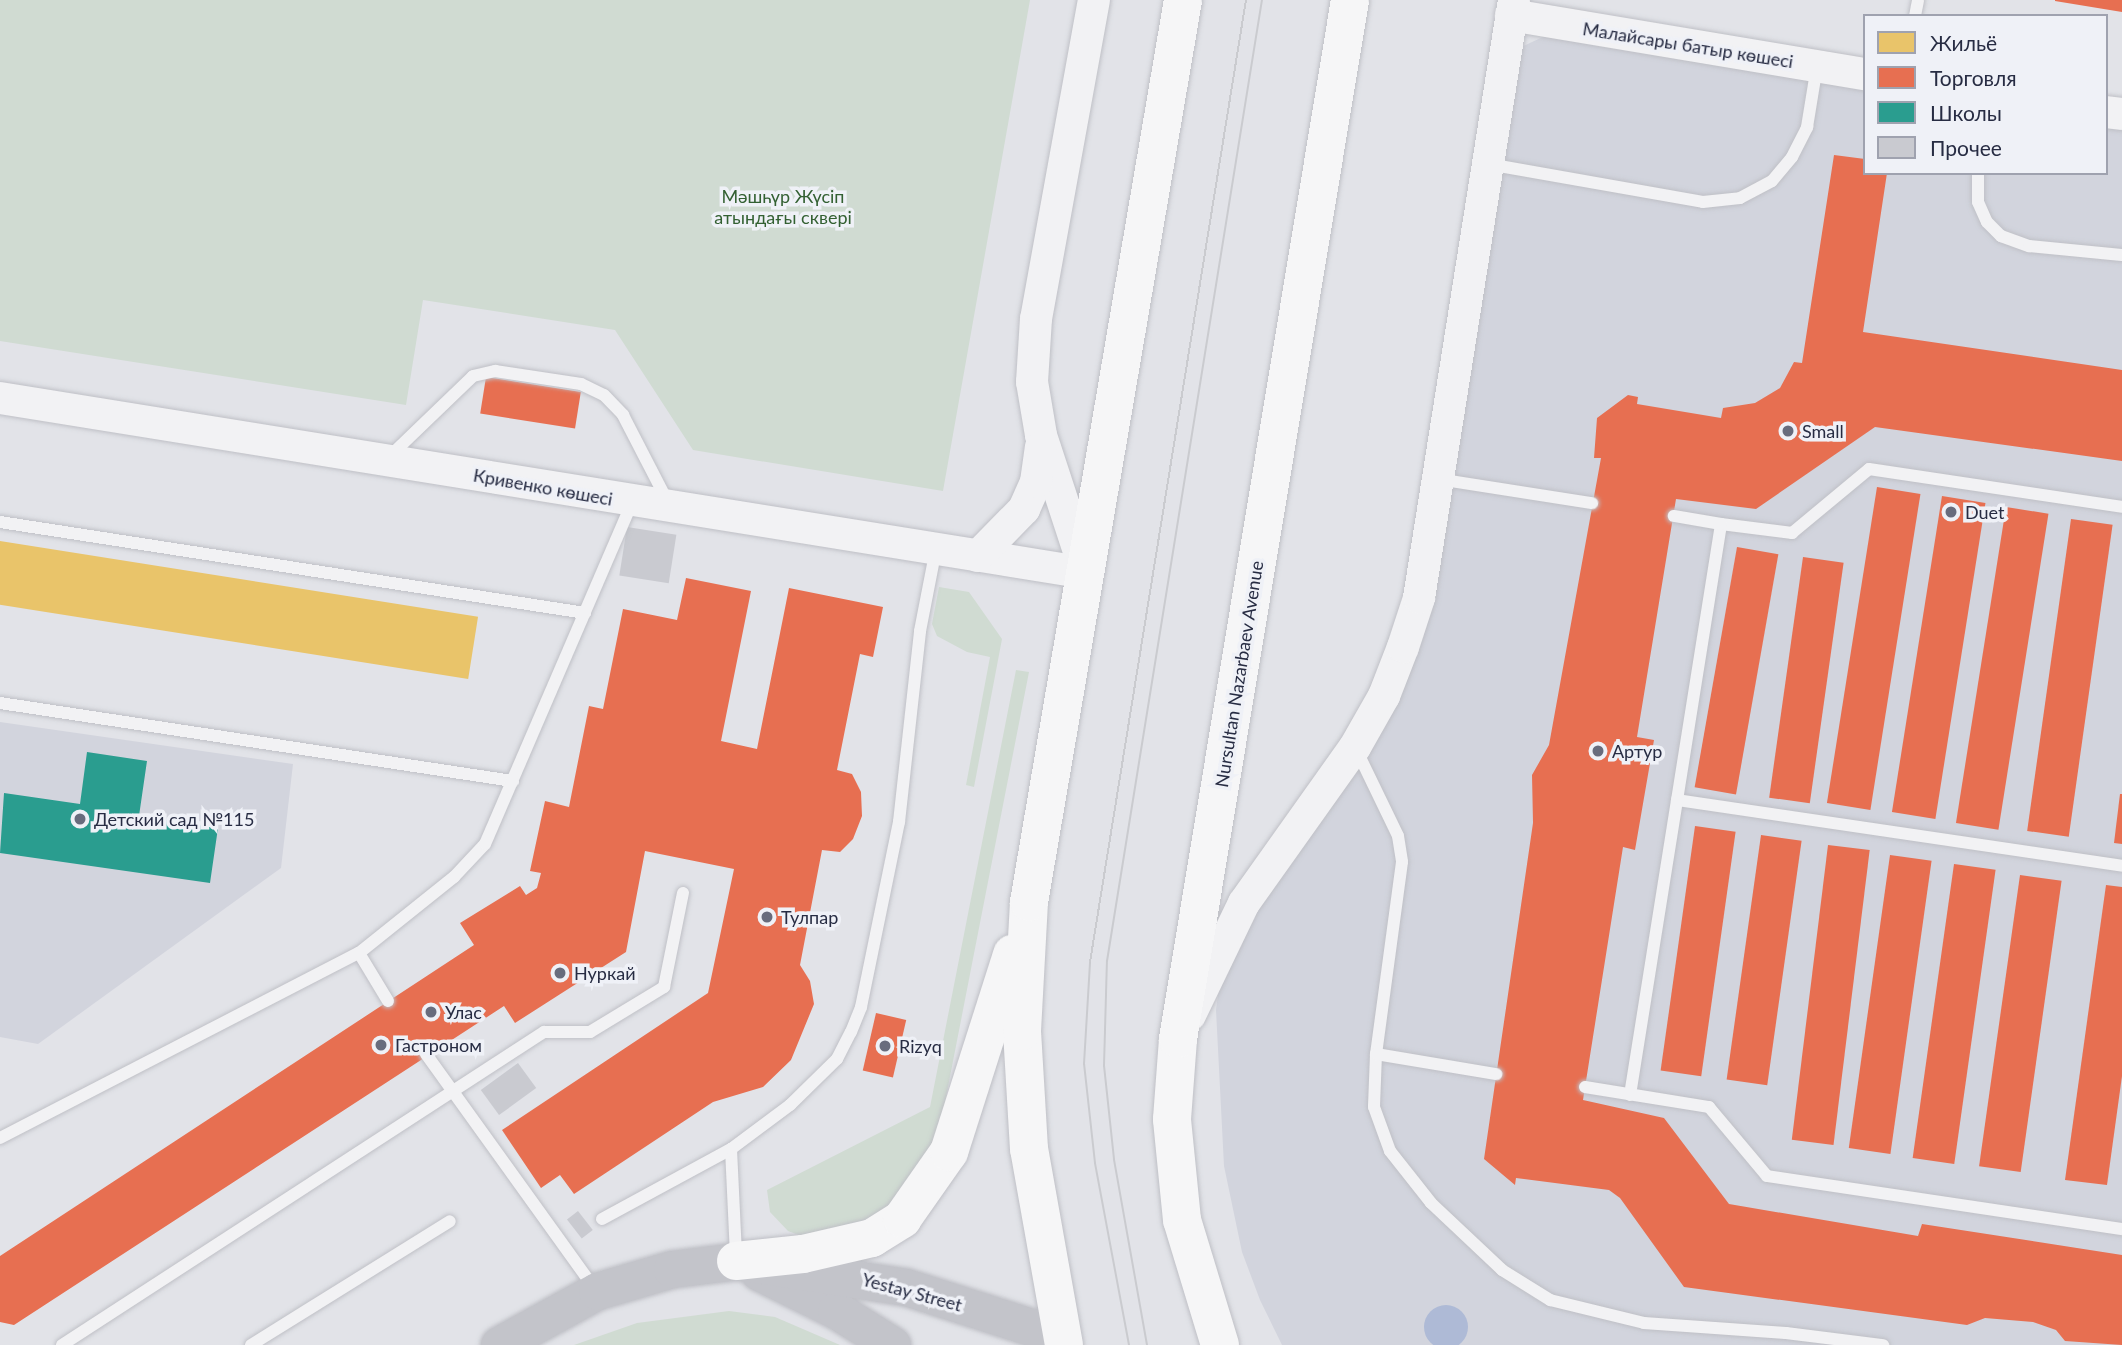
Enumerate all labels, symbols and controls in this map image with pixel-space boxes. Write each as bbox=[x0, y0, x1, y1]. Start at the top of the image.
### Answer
legend bbox=[1863, 14, 2108, 175]
street label: Малайсары батыр көшесі bbox=[1581, 18, 1795, 72]
text: Жильё bbox=[1930, 30, 1997, 55]
text: Торговля bbox=[1930, 65, 2017, 90]
text: Школы bbox=[1930, 100, 2002, 125]
text: Прочее bbox=[1930, 135, 2002, 160]
park label: Мәшһүр Жүсіп атындағы сквері bbox=[714, 186, 852, 228]
place label: Small bbox=[1802, 420, 1844, 442]
marker: Small bbox=[1780, 423, 1796, 439]
street label: Кривенко көшесі bbox=[472, 464, 614, 510]
place label: Duet bbox=[1965, 501, 2004, 523]
marker: Duet bbox=[1943, 504, 1959, 520]
street label: Nursultan Nazarbaev Avenue bbox=[1210, 559, 1268, 789]
place label: Артур bbox=[1612, 740, 1662, 762]
marker: Артур bbox=[1590, 743, 1606, 759]
place label: Детский сад №115 bbox=[94, 808, 254, 830]
marker: Детский сад №115 bbox=[72, 811, 88, 827]
place label: Тулпар bbox=[781, 906, 838, 928]
marker: Тулпар bbox=[759, 909, 775, 925]
place label: Нуркай bbox=[574, 962, 636, 984]
marker: Нуркай bbox=[552, 965, 568, 981]
place label: Улас bbox=[445, 1001, 482, 1023]
marker: Улас bbox=[423, 1004, 439, 1020]
place label: Гастроном bbox=[395, 1034, 482, 1056]
place label: Rizyq bbox=[899, 1035, 942, 1057]
marker: Гастроном bbox=[373, 1037, 389, 1053]
marker: Rizyq bbox=[877, 1038, 893, 1054]
street label: Yestay Street bbox=[859, 1268, 965, 1316]

